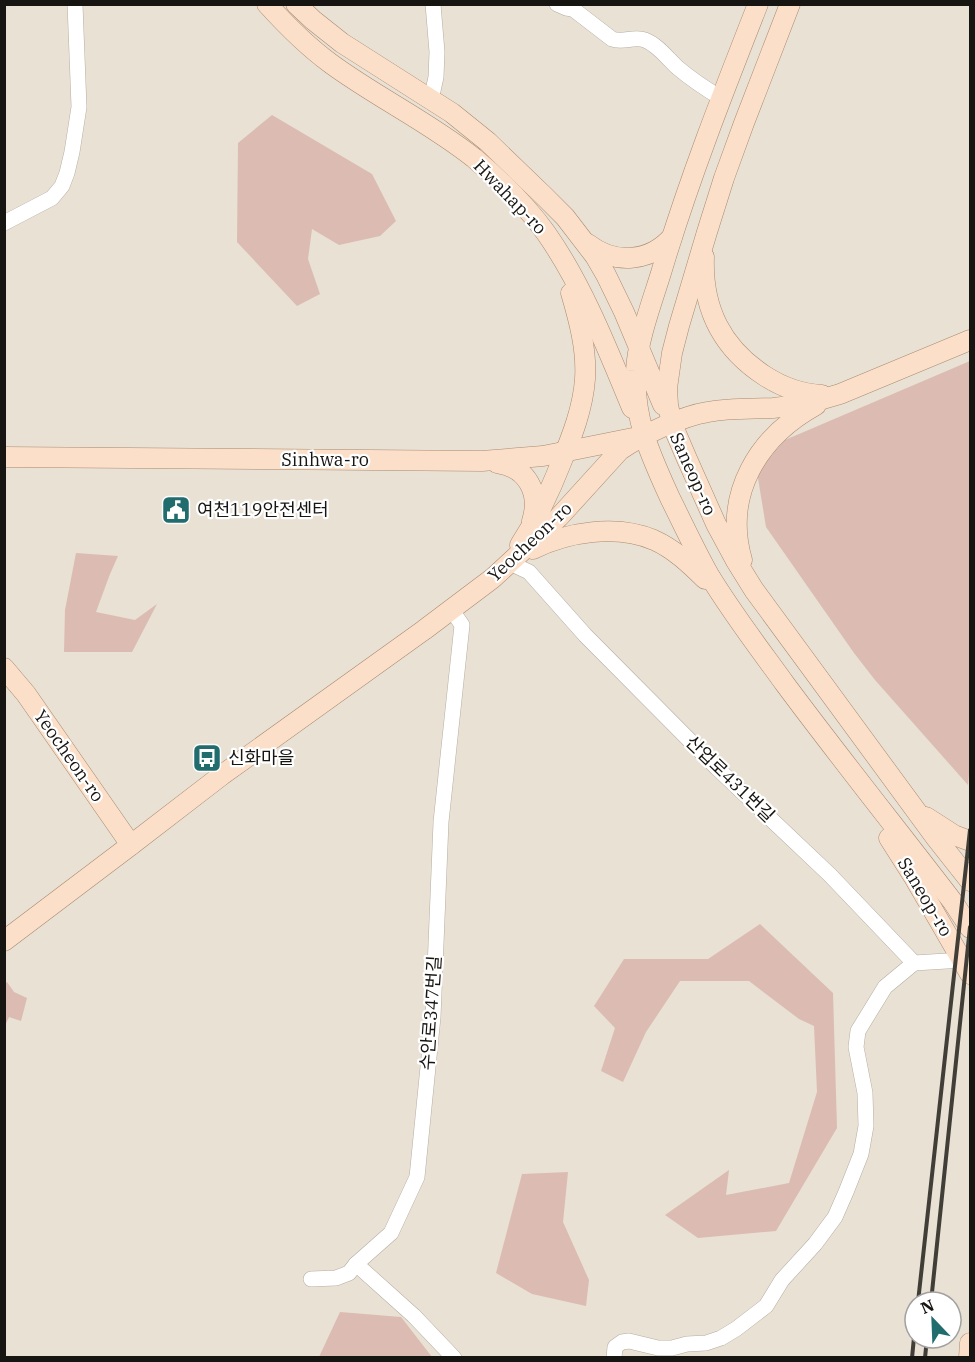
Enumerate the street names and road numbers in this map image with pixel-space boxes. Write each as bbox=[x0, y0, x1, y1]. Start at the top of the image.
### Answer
street label: Hwahap-ro bbox=[469, 154, 552, 239]
street label: Saneop-ro bbox=[665, 429, 722, 519]
street label: Sinhwa-ro bbox=[281, 448, 369, 471]
street label: Yeocheon-ro bbox=[483, 497, 577, 587]
street label: Yeocheon-ro bbox=[29, 705, 110, 806]
street label: 산업로431번길 bbox=[681, 730, 780, 827]
street label: Saneop-ro bbox=[893, 853, 958, 941]
street label: 수안로347번길 bbox=[415, 955, 446, 1071]

